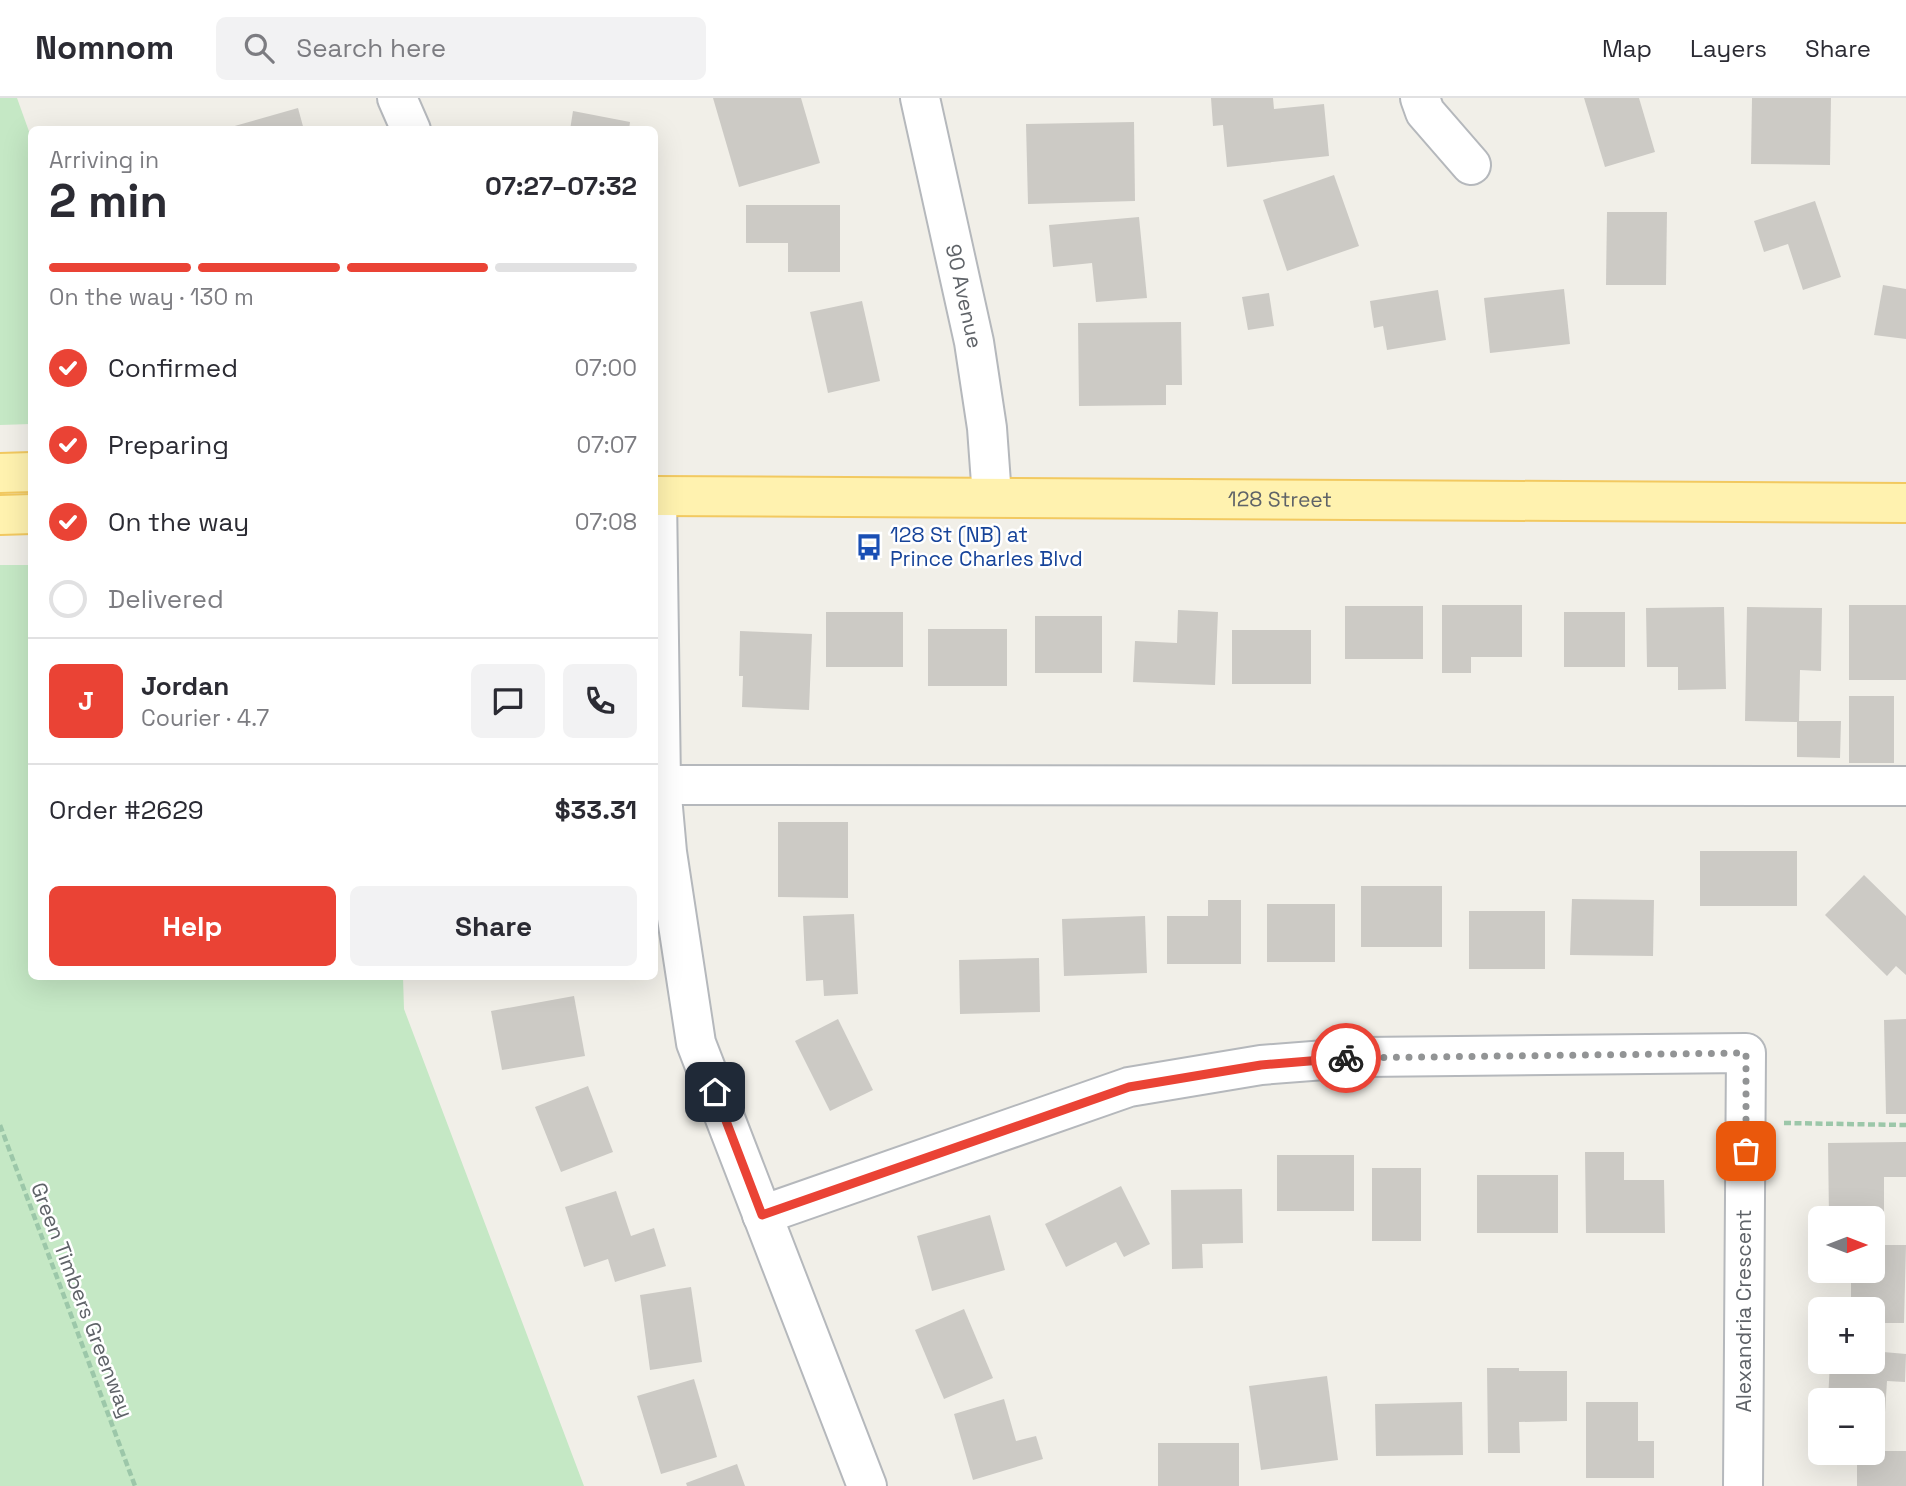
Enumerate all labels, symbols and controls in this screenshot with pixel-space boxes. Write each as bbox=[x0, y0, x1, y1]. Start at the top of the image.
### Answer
search box bbox=[216, 17, 706, 80]
text: Nomnom bbox=[35, 27, 174, 69]
icon: search bbox=[240, 29, 278, 67]
text: Search here bbox=[296, 31, 446, 65]
text: Map bbox=[1602, 33, 1652, 64]
text: Layers bbox=[1690, 33, 1767, 64]
text: Share bbox=[1805, 33, 1871, 64]
text: Arriving in bbox=[49, 145, 159, 175]
text: 07:27–07:32 bbox=[485, 169, 637, 203]
text: 2 min bbox=[49, 172, 168, 230]
street label: 90 Avenue bbox=[940, 242, 989, 351]
text: On the way · 130 m bbox=[49, 282, 254, 312]
icon: check bbox=[49, 349, 87, 387]
text: Confirmed bbox=[108, 351, 238, 385]
text: 07:00 bbox=[574, 353, 637, 383]
icon: check bbox=[49, 426, 87, 464]
text: Preparing bbox=[108, 428, 229, 462]
text: 07:07 bbox=[577, 430, 637, 460]
street label: 128 Street bbox=[1228, 485, 1332, 513]
icon: check bbox=[49, 503, 87, 541]
text: On the way bbox=[108, 505, 249, 539]
text: 07:08 bbox=[575, 507, 637, 537]
place label: 128 St (NB) at Prince Charles Blvd bbox=[890, 521, 1083, 572]
bus stop icon: 128 St (NB) at Prince Charles Blvd bbox=[854, 532, 884, 562]
text: Delivered bbox=[108, 582, 224, 616]
button: chat bbox=[471, 664, 545, 738]
button: phone bbox=[563, 664, 637, 738]
text: Jordan bbox=[141, 669, 229, 703]
text: J bbox=[78, 684, 94, 718]
text: Courier · 4.7 bbox=[141, 703, 269, 733]
text: Order #2629 bbox=[49, 793, 204, 827]
text: $33.31 bbox=[555, 793, 637, 827]
button: Help bbox=[49, 886, 336, 966]
button: Share bbox=[350, 886, 637, 966]
courier bbox=[1311, 1023, 1381, 1093]
icon: bike bbox=[1327, 1039, 1365, 1077]
pin bbox=[685, 1062, 745, 1122]
icon: home bbox=[696, 1073, 734, 1111]
pin bbox=[1716, 1121, 1776, 1181]
icon: bag bbox=[1727, 1132, 1765, 1170]
street label: Green Timbers Greenway bbox=[25, 1178, 140, 1421]
north arrow bbox=[1808, 1206, 1885, 1283]
map controls bbox=[1808, 1206, 1885, 1465]
street label: Alexandria Crescent bbox=[1730, 1209, 1757, 1413]
button: + bbox=[1808, 1297, 1885, 1374]
button: − bbox=[1808, 1388, 1885, 1465]

